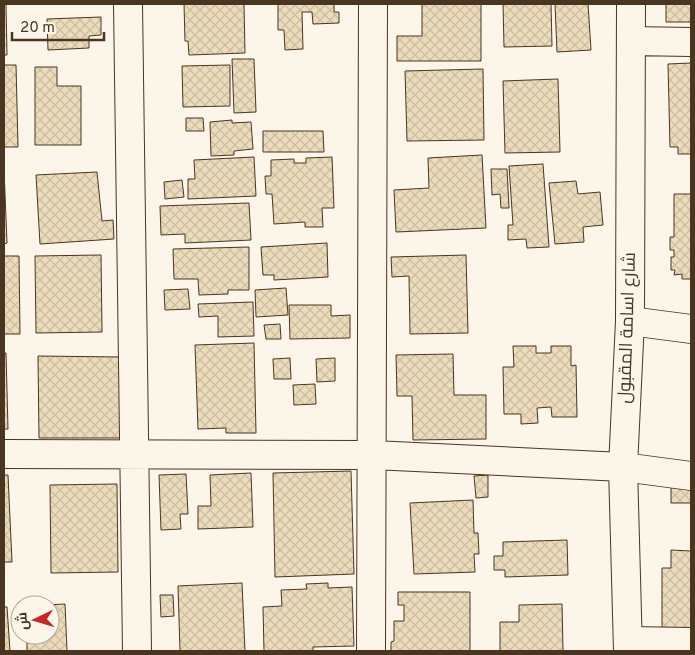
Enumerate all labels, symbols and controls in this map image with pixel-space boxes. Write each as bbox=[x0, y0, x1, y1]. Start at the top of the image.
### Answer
scale bar bbox=[12, 10, 105, 42]
text: 20 m bbox=[20, 19, 55, 38]
street label: شارع اسامة المقبول bbox=[614, 252, 642, 404]
north arrow bbox=[10, 595, 60, 645]
text: ش bbox=[13, 611, 33, 631]

